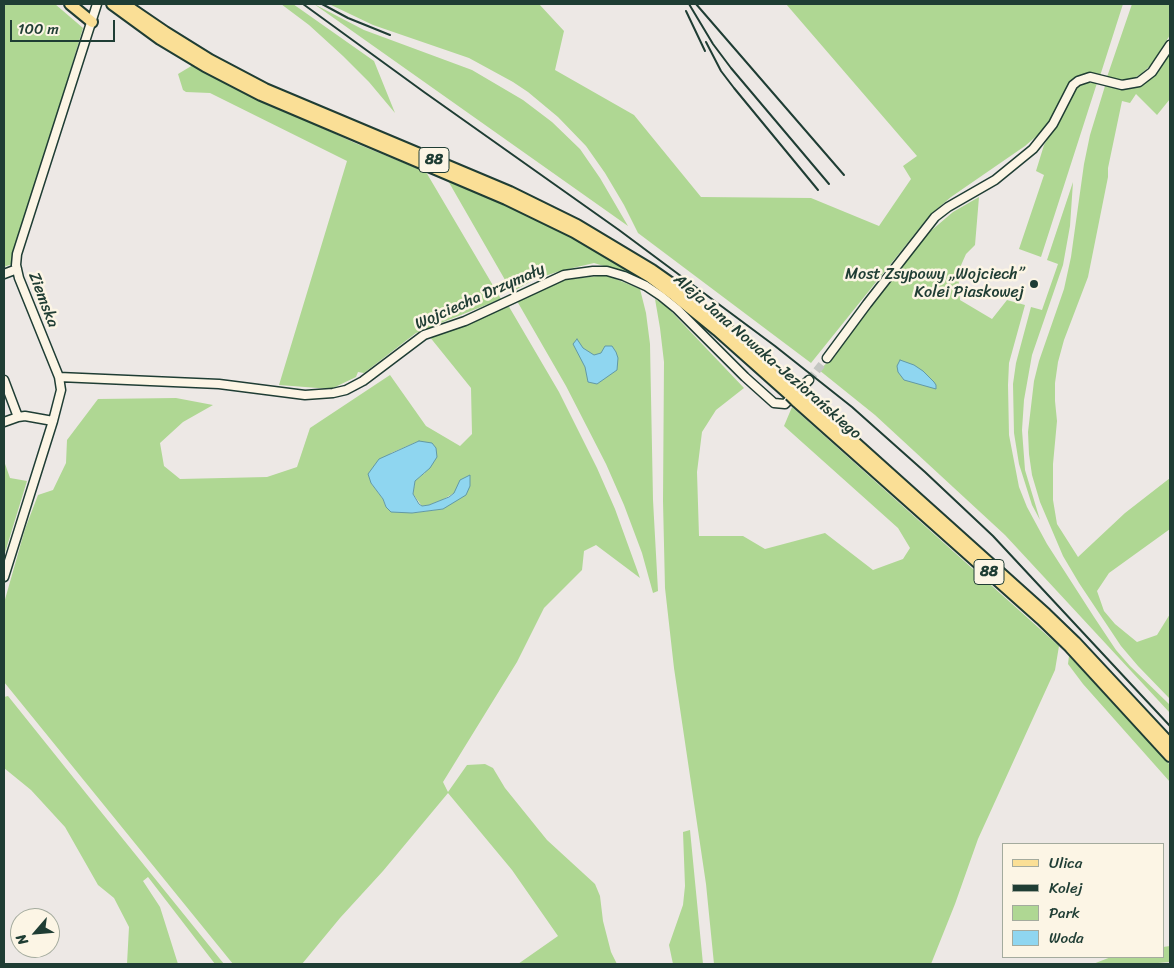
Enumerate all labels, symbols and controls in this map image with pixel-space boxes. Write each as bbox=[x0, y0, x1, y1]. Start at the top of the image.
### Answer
scale bar bbox=[12, 10, 118, 42]
text: 100 m bbox=[18, 16, 59, 42]
road number: 88 bbox=[419, 148, 449, 172]
street label: Wojciecha Drzymały bbox=[412, 260, 548, 334]
place label: Most Zsypowy „Wojciech” Kolei Piaskowej bbox=[845, 265, 1024, 303]
street label: Ziemska bbox=[24, 270, 62, 330]
street label: Aleja Jana Nowaka-Jeziorańskiego bbox=[669, 270, 865, 444]
marker: Most Zsypowy „Wojciech” Kolei Piaskowej bbox=[1028, 278, 1040, 290]
road number: 88 bbox=[974, 560, 1004, 584]
legend bbox=[1002, 843, 1164, 958]
text: Ulica bbox=[1049, 850, 1082, 876]
text: Kolej bbox=[1049, 875, 1083, 901]
text: Park bbox=[1049, 900, 1080, 926]
north arrow bbox=[10, 908, 60, 958]
text: Woda bbox=[1049, 925, 1084, 951]
text: N bbox=[9, 930, 35, 950]

